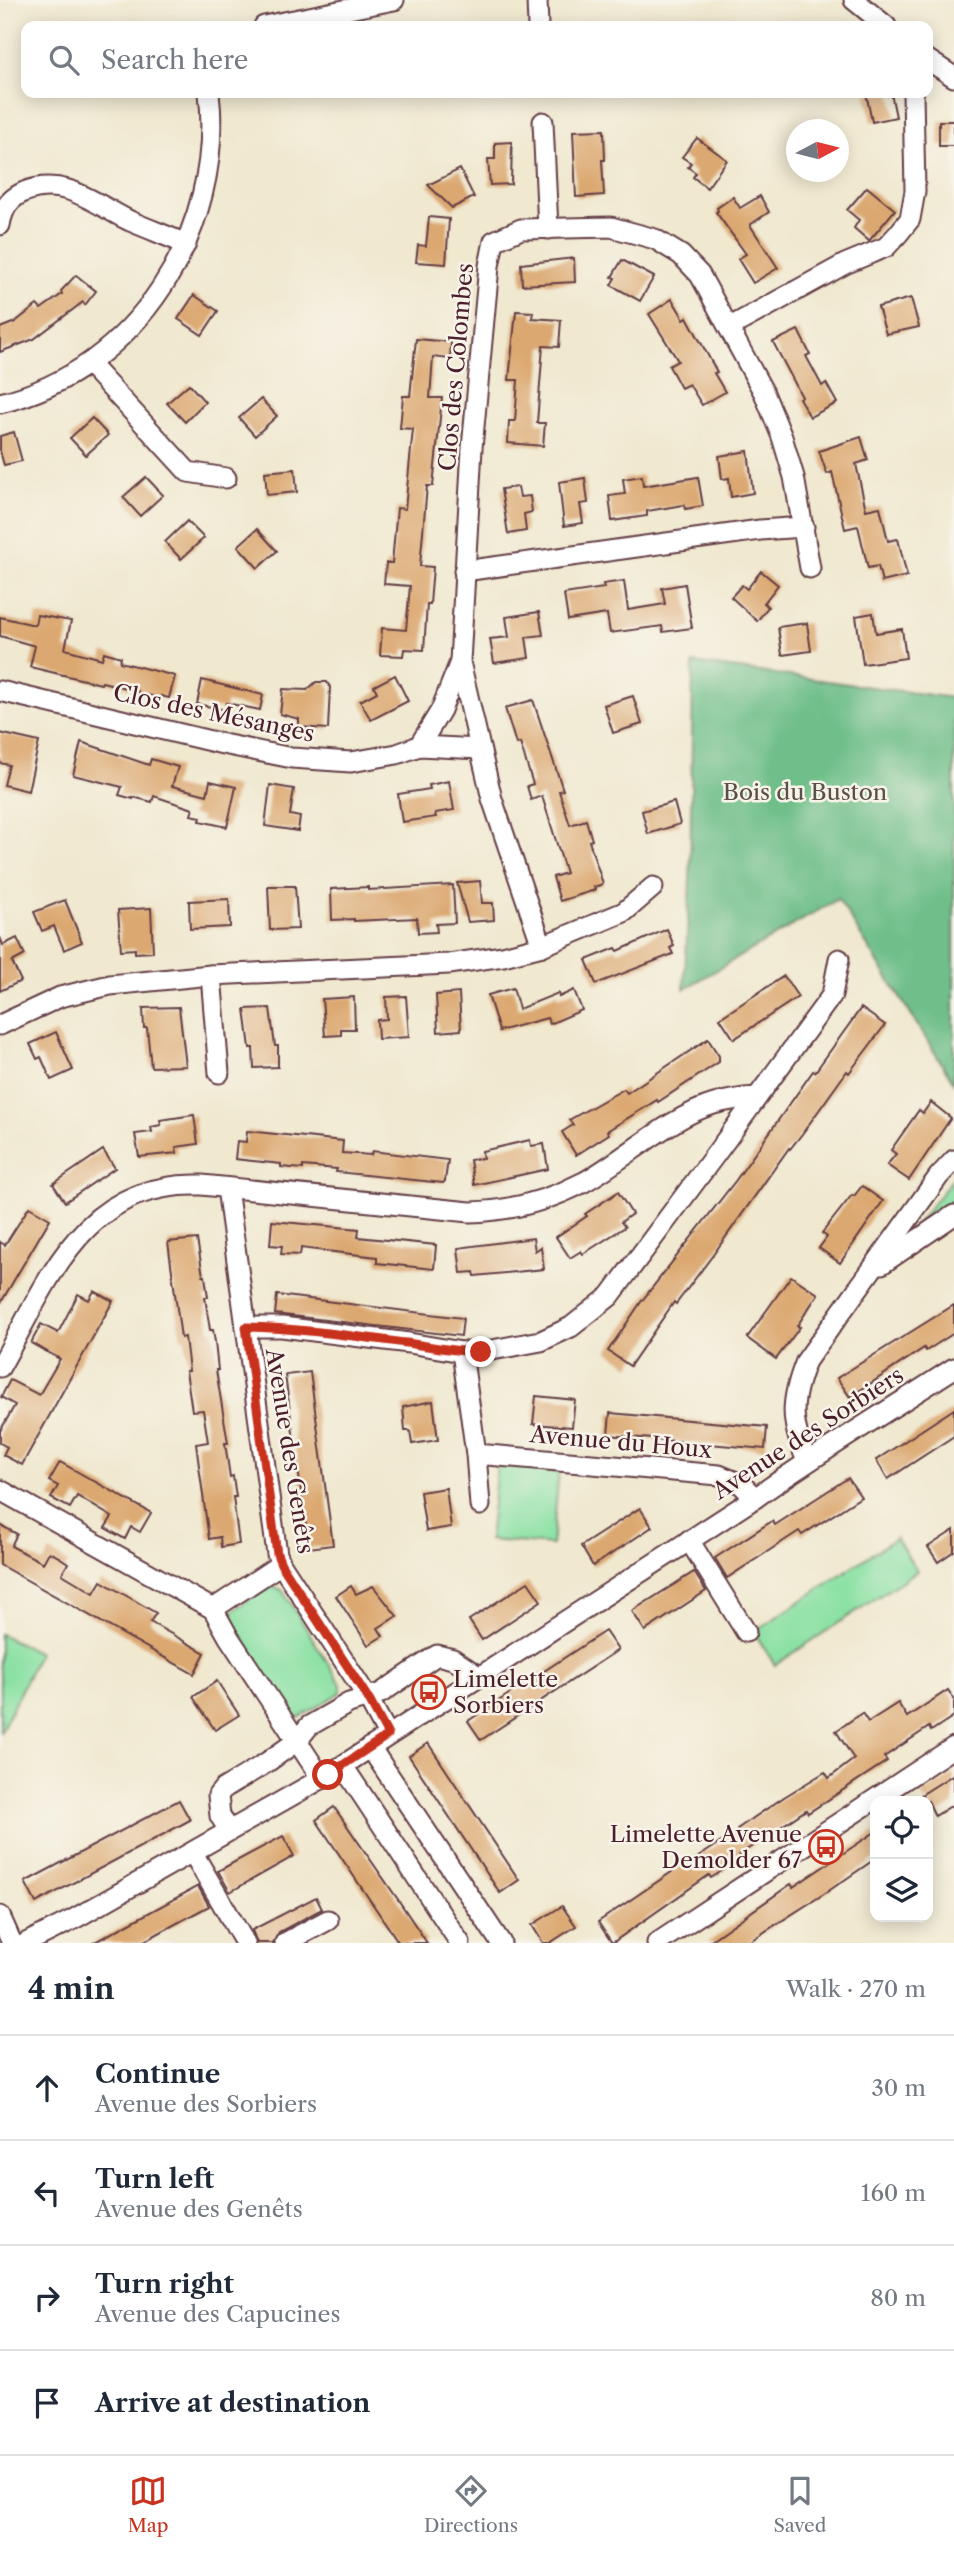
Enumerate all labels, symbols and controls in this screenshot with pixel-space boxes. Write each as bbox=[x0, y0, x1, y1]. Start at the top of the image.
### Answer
search box bbox=[21, 21, 933, 98]
icon: search bbox=[45, 41, 83, 79]
text: Search here bbox=[101, 44, 248, 76]
north arrow bbox=[786, 119, 849, 182]
street label: Clos des Colombes bbox=[433, 262, 479, 472]
street label: Clos des Mésanges bbox=[111, 678, 317, 748]
park label: Bois du Buston bbox=[723, 778, 887, 806]
route end bbox=[465, 1336, 496, 1367]
street label: Avenue des Genêts bbox=[260, 1345, 320, 1556]
street label: Avenue des Sorbiers bbox=[706, 1361, 909, 1506]
street label: Avenue du Houx bbox=[528, 1420, 714, 1464]
place label: Limelette Sorbiers bbox=[453, 1665, 558, 1719]
bus stop icon: Limelette Sorbiers bbox=[410, 1673, 448, 1711]
route start bbox=[312, 1759, 343, 1790]
map controls bbox=[870, 1796, 933, 1922]
button: locate bbox=[870, 1796, 933, 1859]
place label: Limelette Avenue Demolder 67 bbox=[610, 1820, 803, 1874]
bus stop icon: Limelette Avenue Demolder 67 bbox=[807, 1828, 845, 1866]
button: layers bbox=[870, 1859, 933, 1922]
text: 4 min bbox=[28, 1970, 114, 2007]
text: Walk · 270 m bbox=[786, 1975, 926, 2003]
text: Continue bbox=[95, 2058, 220, 2090]
icon: ahead bbox=[28, 2069, 66, 2107]
text: 30 m bbox=[871, 2074, 926, 2102]
text: Avenue des Sorbiers bbox=[95, 2090, 317, 2118]
text: Turn left bbox=[95, 2163, 214, 2195]
icon: left bbox=[28, 2174, 66, 2212]
text: 160 m bbox=[861, 2179, 926, 2207]
text: Avenue des Genêts bbox=[95, 2195, 303, 2223]
text: Turn right bbox=[95, 2268, 234, 2300]
icon: right bbox=[28, 2279, 66, 2317]
text: 80 m bbox=[870, 2284, 926, 2312]
text: Avenue des Capucines bbox=[95, 2300, 341, 2328]
icon: arrive bbox=[28, 2384, 66, 2422]
text: Arrive at destination bbox=[95, 2387, 370, 2419]
tab: Map bbox=[128, 2472, 169, 2537]
tab: Directions bbox=[424, 2472, 518, 2537]
tab: Saved bbox=[773, 2472, 826, 2537]

